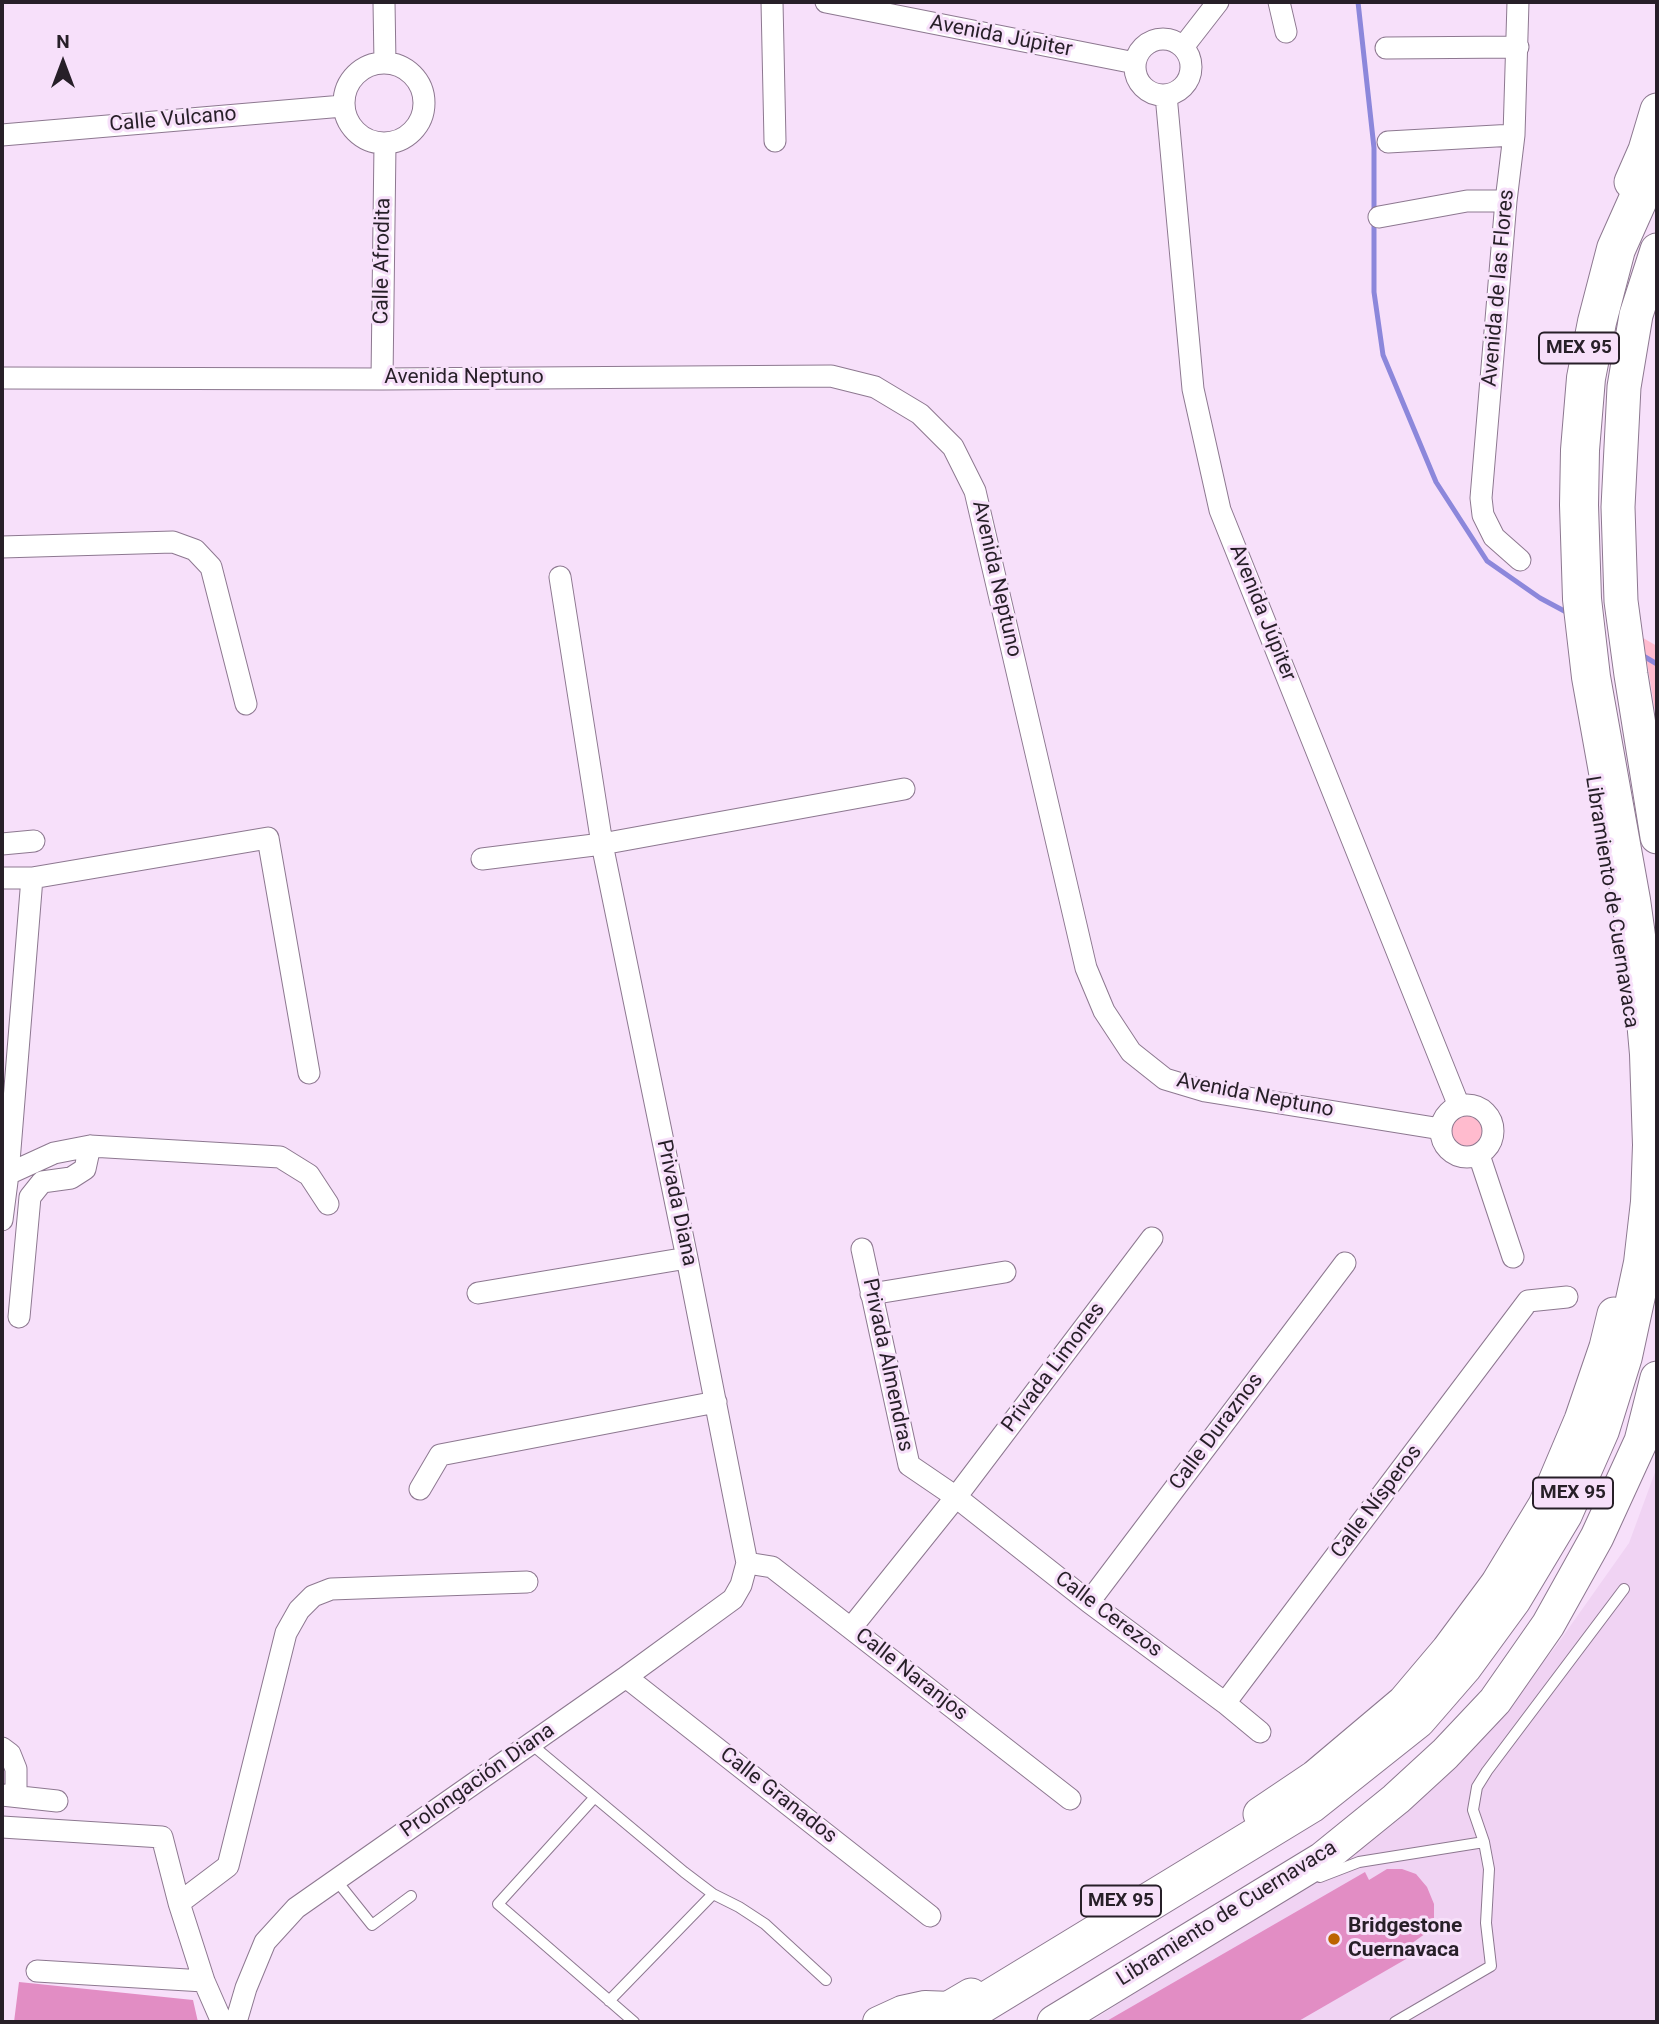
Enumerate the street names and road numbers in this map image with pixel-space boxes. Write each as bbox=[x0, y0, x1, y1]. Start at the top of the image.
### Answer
street label: Avenida Júpiter bbox=[928, 11, 1074, 63]
street label: Calle Vulcano bbox=[108, 102, 238, 138]
street label: Avenida de las Flores bbox=[1478, 188, 1520, 388]
street label: Calle Afrodita bbox=[369, 197, 397, 325]
road number: MEX 95 bbox=[1539, 332, 1619, 364]
street label: Avenida Neptuno bbox=[384, 365, 544, 391]
street label: Avenida Neptuno bbox=[966, 498, 1026, 660]
street label: Avenida Júpiter bbox=[1223, 541, 1301, 685]
street label: Libramiento de Cuernavaca bbox=[1579, 774, 1643, 1030]
street label: Avenida Neptuno bbox=[1174, 1068, 1336, 1124]
street label: Privada Diana bbox=[650, 1137, 702, 1269]
street label: Privada Almendras bbox=[856, 1276, 918, 1454]
street label: Privada Limones bbox=[997, 1298, 1111, 1438]
street label: Calle Duraznos bbox=[1165, 1369, 1269, 1495]
street label: Calle Nísperos bbox=[1326, 1440, 1428, 1564]
road number: MEX 95 bbox=[1533, 1478, 1613, 1508]
street label: Calle Cerezos bbox=[1049, 1567, 1167, 1663]
street label: Calle Naranjos bbox=[850, 1623, 972, 1727]
street label: Prolongación Diana bbox=[396, 1718, 560, 1844]
street label: Calle Granados bbox=[714, 1742, 842, 1850]
street label: Libramiento de Cuernavaca bbox=[1112, 1836, 1342, 1992]
road number: MEX 95 bbox=[1081, 1885, 1161, 1916]

